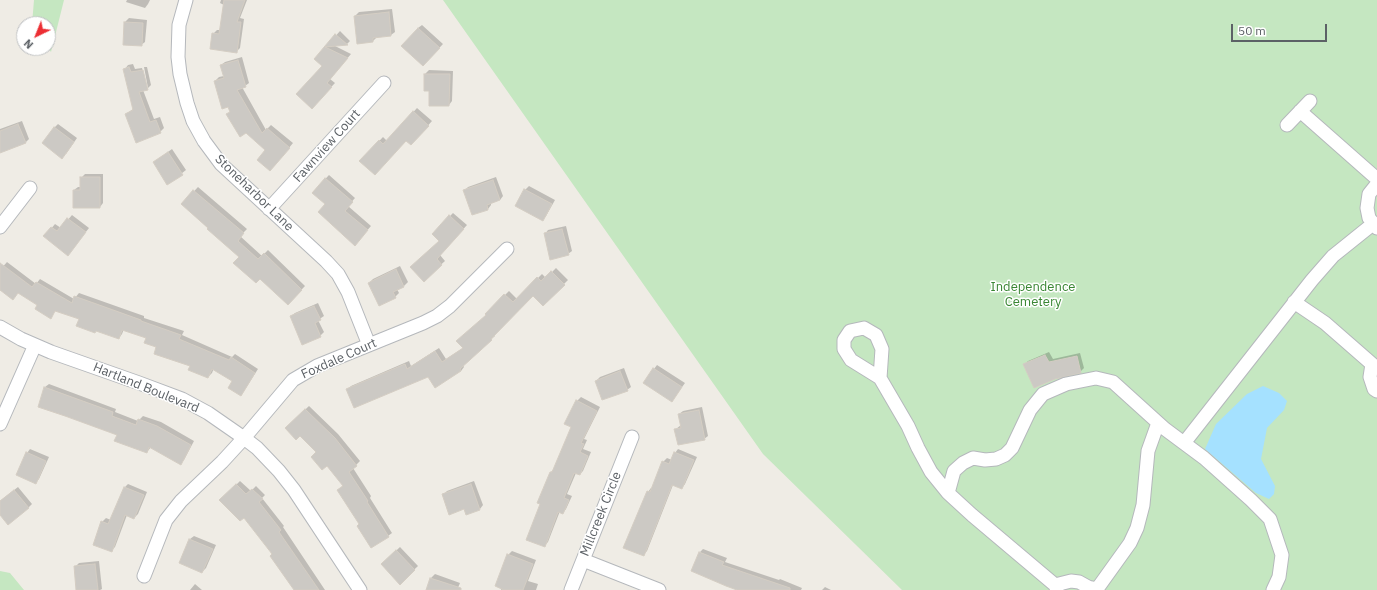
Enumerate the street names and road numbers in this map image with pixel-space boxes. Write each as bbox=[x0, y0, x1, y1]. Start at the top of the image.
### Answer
street label: Fawnview Court bbox=[290, 106, 364, 186]
street label: Stoneharbor Lane bbox=[211, 151, 297, 235]
street label: Foxdale Court bbox=[299, 335, 379, 383]
street label: Hartland Boulevard bbox=[91, 360, 201, 416]
street label: Millcreek Circle bbox=[577, 470, 625, 558]

